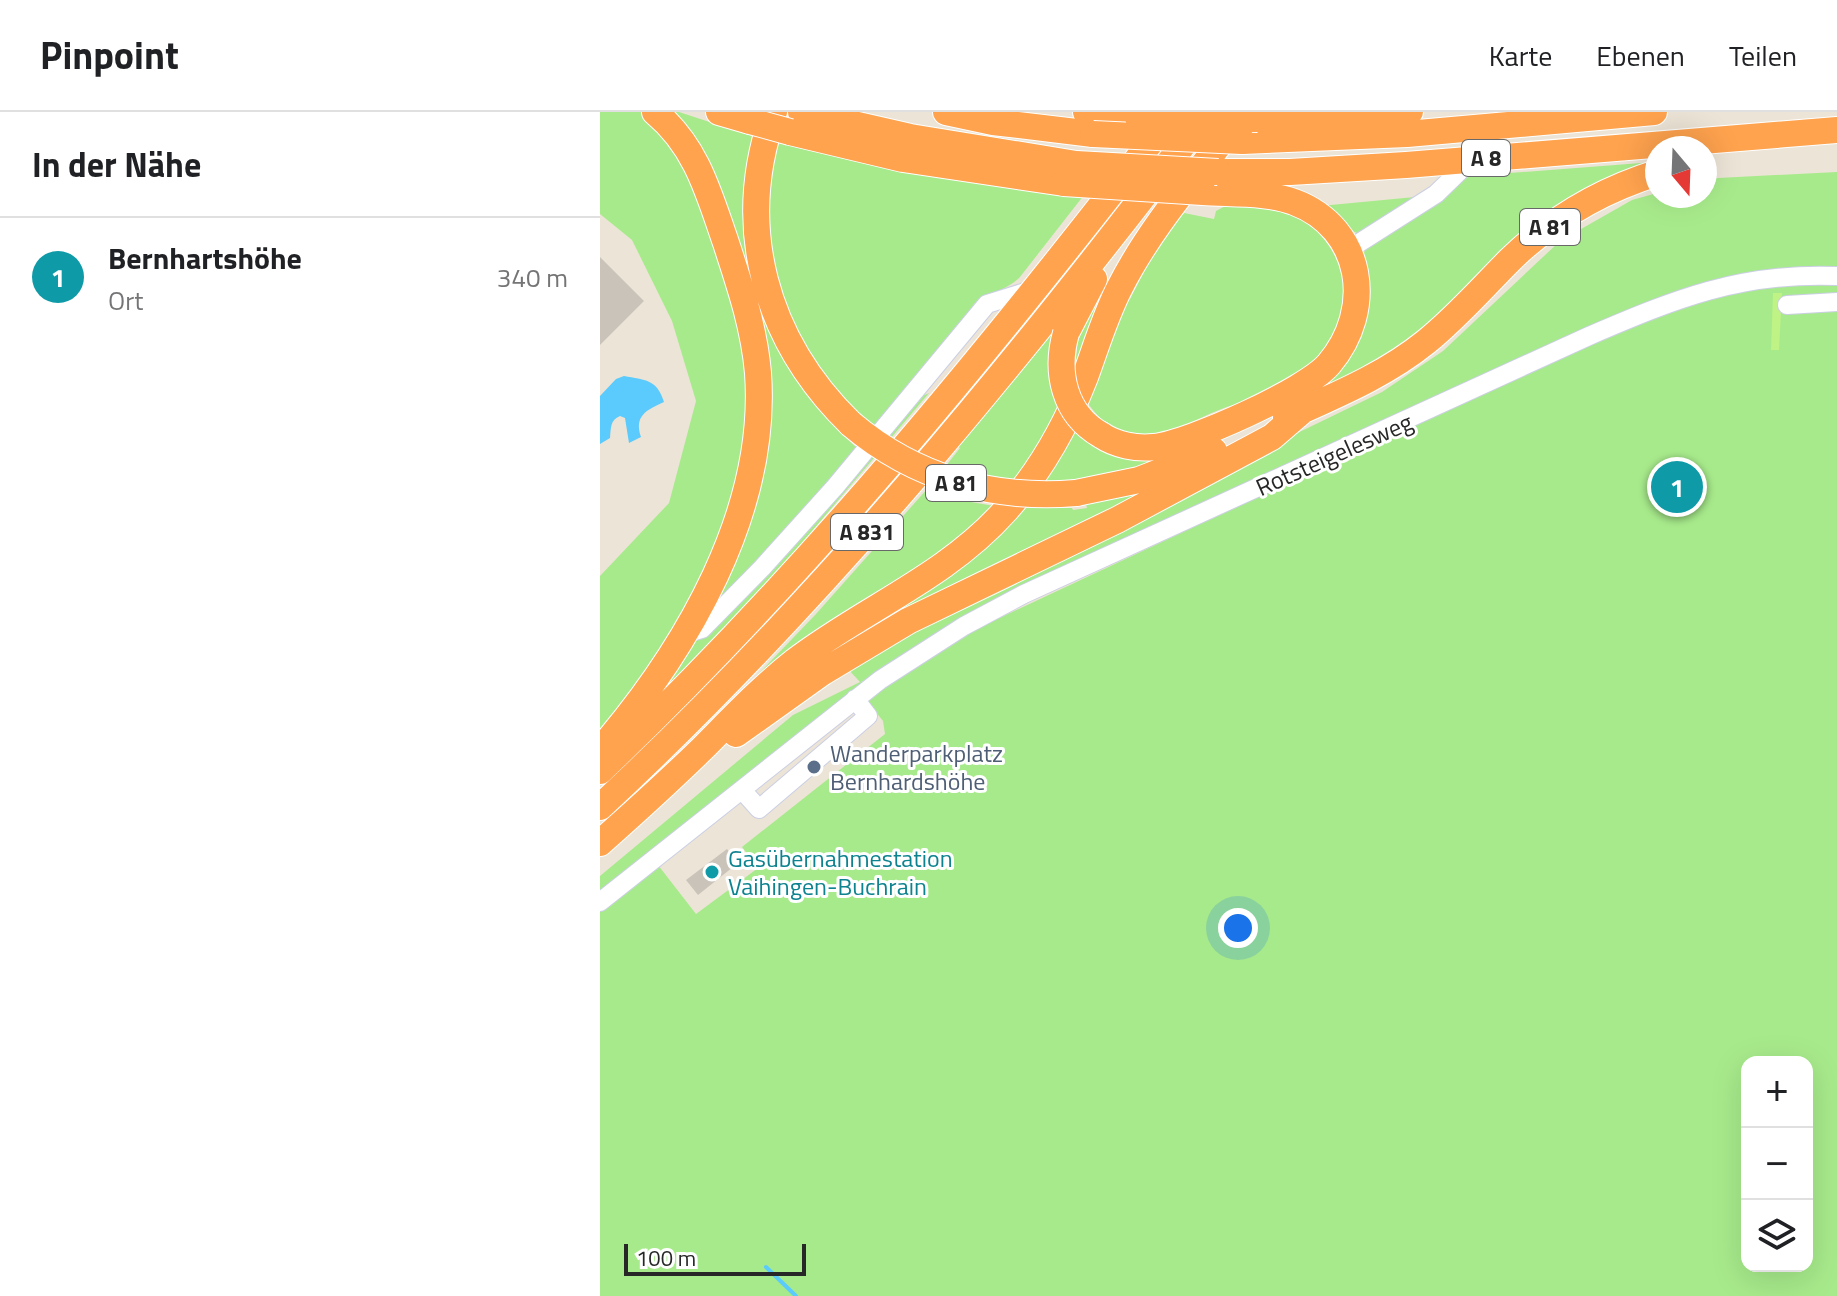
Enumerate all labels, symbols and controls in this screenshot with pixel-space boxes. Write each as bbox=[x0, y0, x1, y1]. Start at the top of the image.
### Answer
text: Pinpoint bbox=[40, 26, 179, 84]
text: Karte bbox=[1489, 34, 1552, 77]
text: Ebenen bbox=[1596, 34, 1685, 77]
text: Teilen bbox=[1729, 34, 1797, 77]
north arrow bbox=[1645, 136, 1717, 208]
text: In der Nähe bbox=[32, 138, 201, 190]
road number: A 8 bbox=[1462, 140, 1510, 176]
road number: A 81 bbox=[1520, 209, 1580, 245]
text: Bernhartshöhe bbox=[108, 235, 302, 281]
text: 1 bbox=[51, 258, 65, 297]
text: 340 m bbox=[497, 258, 568, 297]
text: Ort bbox=[108, 281, 143, 320]
street label: Rotsteigelesweg bbox=[1250, 403, 1418, 505]
pin: 1 bbox=[1651, 457, 1703, 517]
road number: A 81 bbox=[926, 465, 986, 501]
road number: A 831 bbox=[831, 514, 903, 550]
place label: Wanderparkplatz Bernhardshöhe bbox=[830, 735, 1003, 799]
marker: Wanderparkplatz Bernhardshöhe bbox=[805, 758, 823, 776]
place label: Gasübernahmestation Vaihingen-Buchrain bbox=[728, 840, 953, 904]
marker: Gasübernahmestation Vaihingen-Buchrain bbox=[703, 863, 721, 881]
your location bbox=[1218, 908, 1258, 948]
map controls bbox=[1741, 1056, 1813, 1272]
button: + bbox=[1741, 1056, 1813, 1128]
button: − bbox=[1741, 1128, 1813, 1200]
button: layers bbox=[1741, 1200, 1813, 1272]
scale bar bbox=[624, 1240, 806, 1276]
text: 100 m bbox=[636, 1241, 696, 1275]

